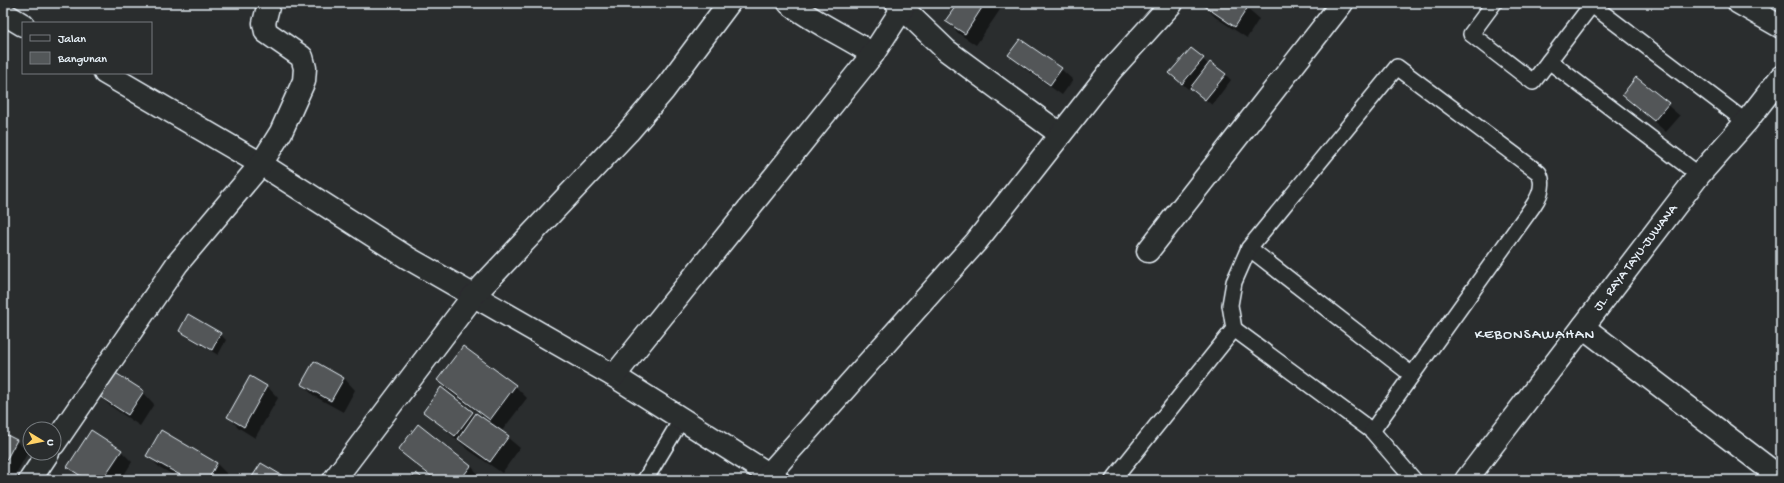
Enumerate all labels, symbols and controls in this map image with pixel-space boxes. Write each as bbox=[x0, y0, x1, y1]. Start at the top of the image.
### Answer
legend bbox=[22, 22, 152, 74]
text: Jalan bbox=[58, 33, 86, 47]
text: Bangunan bbox=[57, 53, 107, 67]
street label: JL. RAYA TAYU-JUWANA bbox=[1591, 201, 1682, 314]
district label: KEBONSAWAHAN bbox=[1475, 326, 1595, 344]
north arrow bbox=[22, 421, 62, 461]
text: U bbox=[43, 438, 56, 447]

